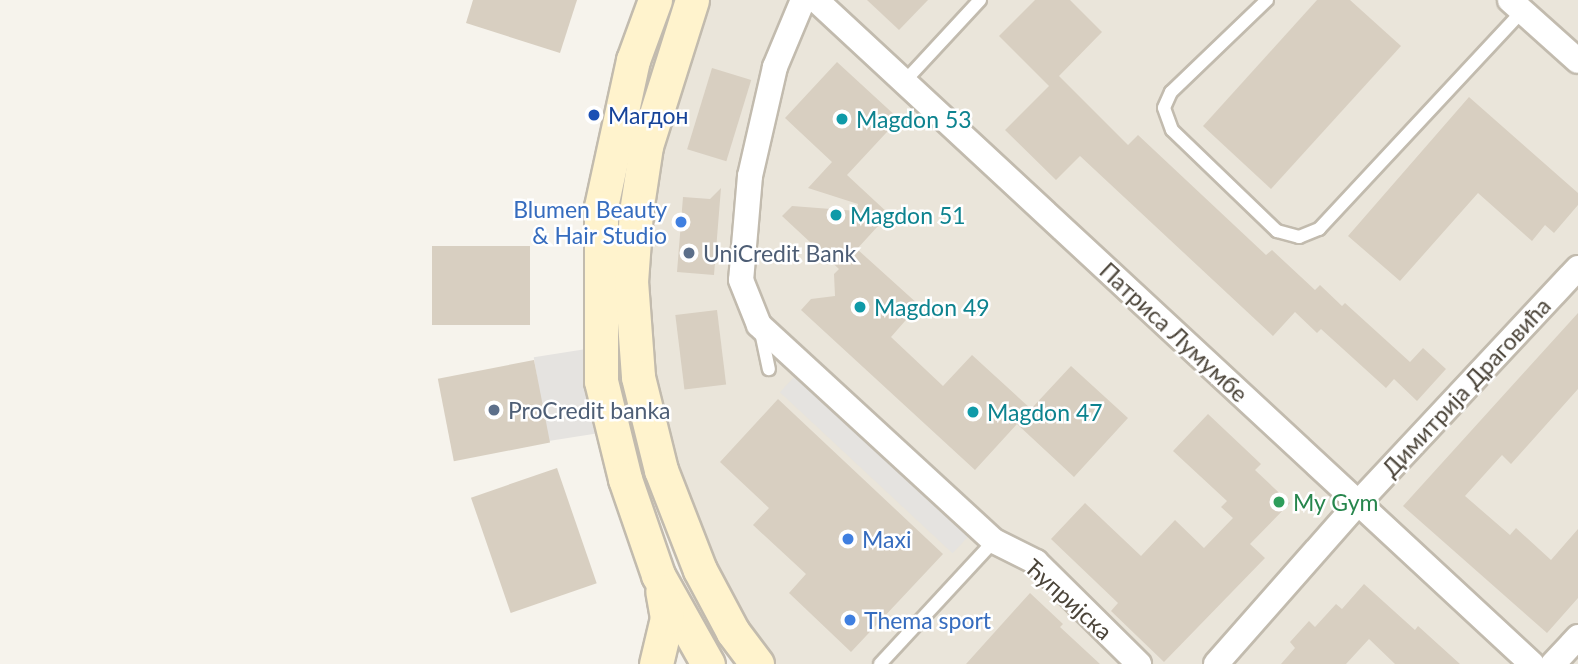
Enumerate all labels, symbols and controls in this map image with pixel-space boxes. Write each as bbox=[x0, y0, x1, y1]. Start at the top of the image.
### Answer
place label: Магдон bbox=[608, 101, 689, 129]
place label: Magdon 53 bbox=[856, 105, 972, 133]
marker: Магдон bbox=[586, 107, 602, 123]
marker: Magdon 53 bbox=[834, 111, 850, 127]
place label: Blumen Beauty & Hair Studio bbox=[513, 195, 667, 249]
place label: Magdon 51 bbox=[850, 201, 966, 229]
marker: Magdon 51 bbox=[828, 207, 844, 223]
marker: Blumen Beauty & Hair Studio bbox=[673, 214, 689, 230]
place label: UniCredit Bank bbox=[703, 239, 856, 267]
marker: UniCredit Bank bbox=[681, 245, 697, 261]
street label: Патриса Лумумбе bbox=[1094, 256, 1254, 408]
street label: Димитрија Драговића bbox=[1376, 292, 1556, 482]
place label: Magdon 49 bbox=[874, 293, 990, 321]
marker: Magdon 49 bbox=[852, 299, 868, 315]
place label: ProCredit banka bbox=[508, 396, 671, 424]
place label: Magdon 47 bbox=[987, 398, 1103, 426]
marker: ProCredit banka bbox=[486, 402, 502, 418]
marker: Magdon 47 bbox=[965, 404, 981, 420]
place label: My Gym bbox=[1293, 488, 1379, 516]
marker: My Gym bbox=[1271, 494, 1287, 510]
place label: Maxi bbox=[862, 525, 911, 553]
marker: Maxi bbox=[840, 531, 856, 547]
street label: Ћупријска bbox=[1020, 553, 1118, 645]
place label: Thema sport bbox=[864, 606, 991, 634]
marker: Thema sport bbox=[842, 612, 858, 628]

